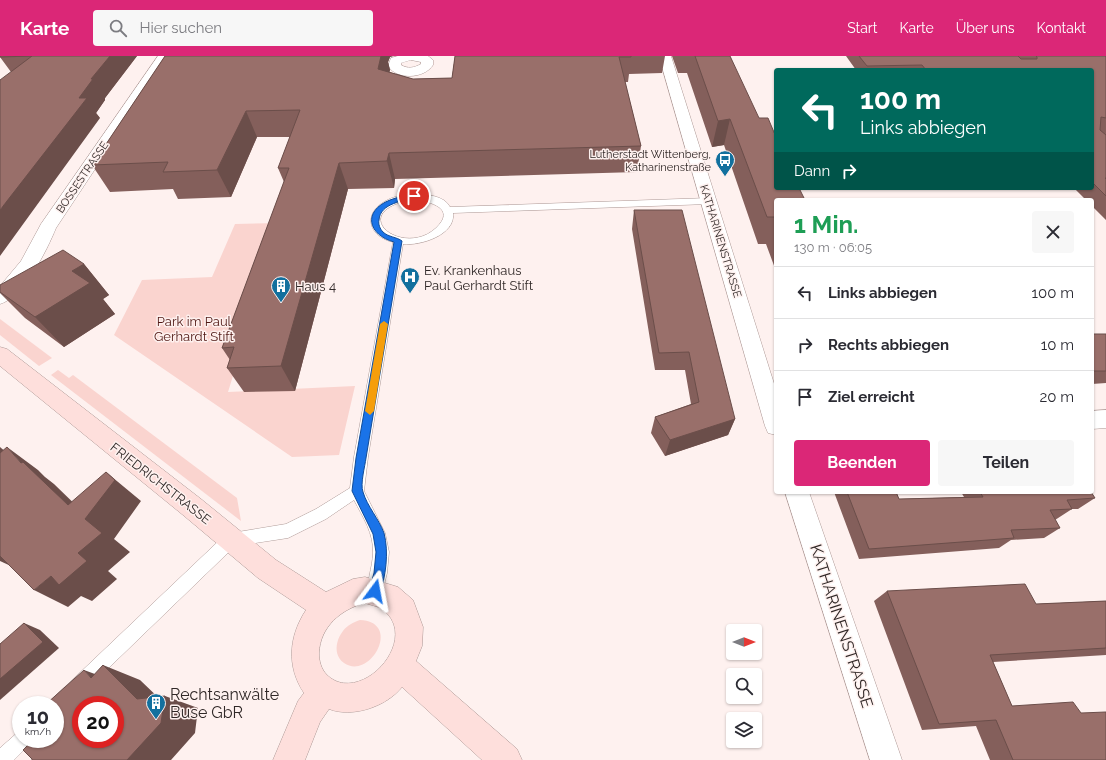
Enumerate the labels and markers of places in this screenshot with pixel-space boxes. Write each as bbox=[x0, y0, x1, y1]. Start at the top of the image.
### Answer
place label: Lutherstadt Wittenberg, Katharinenstraße bbox=[589, 148, 712, 174]
bus stop icon: Lutherstadt Wittenberg, Katharinenstraße bbox=[714, 149, 736, 177]
pin bbox=[397, 179, 431, 213]
place label: Ev. Krankenhaus Paul Gerhardt Stift bbox=[424, 263, 534, 293]
hospital icon: Ev. Krankenhaus Paul Gerhardt Stift bbox=[399, 266, 421, 294]
building icon: Haus 4 bbox=[270, 275, 292, 303]
place label: Haus 4 bbox=[295, 279, 336, 294]
place label: Rechtsanwälte Buse GbR bbox=[170, 685, 279, 722]
building icon: Rechtsanwälte Buse GbR bbox=[145, 692, 167, 720]

